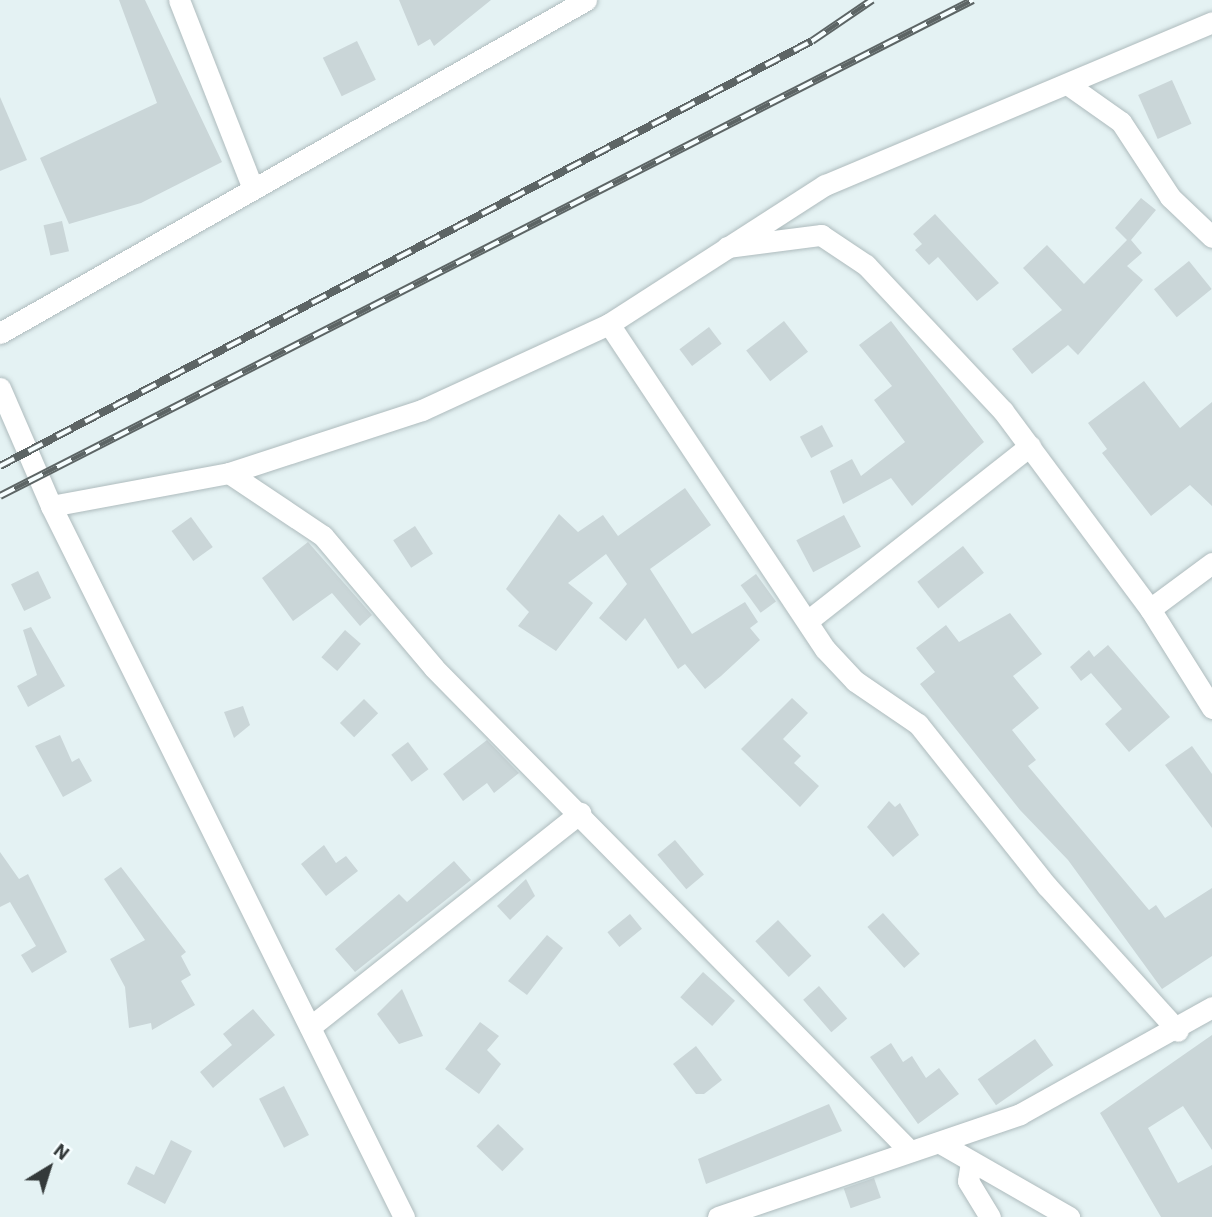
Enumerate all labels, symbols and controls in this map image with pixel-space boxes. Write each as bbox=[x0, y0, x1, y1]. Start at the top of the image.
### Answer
north arrow bbox=[14, 1133, 84, 1203]
text: N bbox=[49, 1138, 75, 1165]

